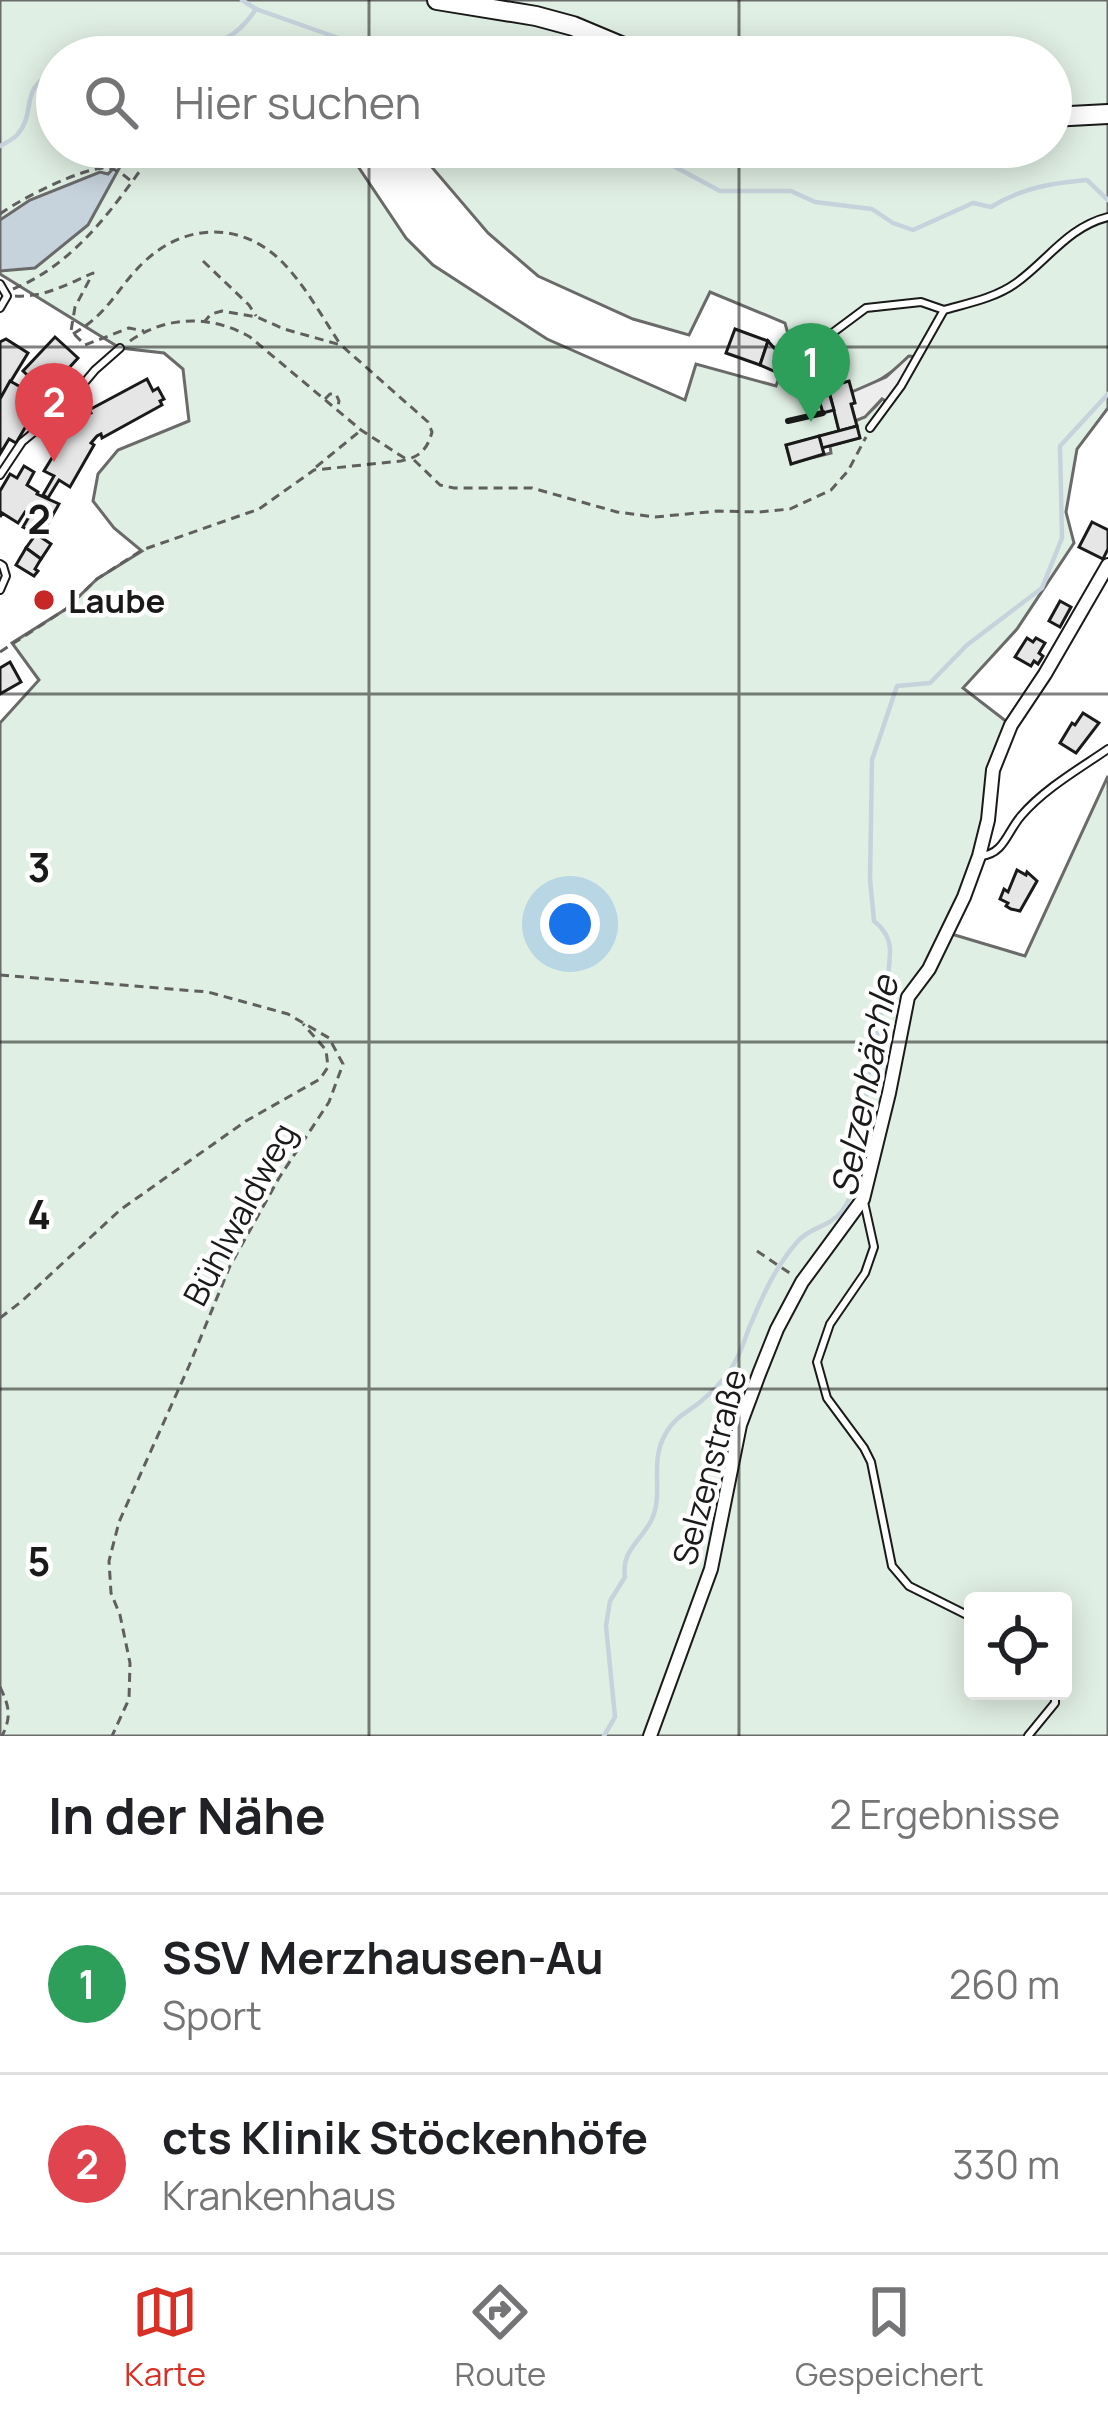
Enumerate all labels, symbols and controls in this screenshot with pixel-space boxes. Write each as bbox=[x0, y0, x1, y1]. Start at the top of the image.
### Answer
search box bbox=[36, 36, 1072, 168]
icon: search bbox=[78, 69, 144, 135]
text: Hier suchen bbox=[174, 71, 421, 133]
pin: 1 bbox=[772, 323, 850, 422]
pin: 2 bbox=[15, 363, 93, 462]
text: 2 bbox=[27, 492, 51, 546]
place label: Laube bbox=[68, 578, 165, 623]
marker: Laube bbox=[31, 587, 57, 613]
text: 3 bbox=[28, 840, 50, 894]
your location bbox=[540, 894, 600, 954]
water label: Selzenbächle bbox=[819, 970, 910, 1200]
street label: Bühlwaldweg bbox=[172, 1115, 306, 1313]
text: 4 bbox=[27, 1187, 51, 1241]
street label: Selzenstraße bbox=[661, 1364, 757, 1570]
text: 5 bbox=[28, 1534, 50, 1588]
map controls bbox=[964, 1592, 1072, 1700]
button: locate bbox=[964, 1592, 1072, 1700]
text: In der Nähe bbox=[48, 1780, 326, 1849]
text: 2 Ergebnisse bbox=[829, 1787, 1060, 1841]
text: SSV Merzhausen-Au bbox=[162, 1926, 604, 1988]
text: 1 bbox=[78, 1957, 96, 2011]
text: 260 m bbox=[949, 1957, 1060, 2011]
text: Sport bbox=[162, 1988, 262, 2042]
text: cts Klinik Stöckenhöfe bbox=[162, 2106, 648, 2168]
text: 2 bbox=[75, 2137, 99, 2191]
text: 330 m bbox=[952, 2137, 1060, 2191]
text: Krankenhaus bbox=[162, 2168, 396, 2222]
tab: Karte bbox=[124, 2279, 206, 2396]
tab: Route bbox=[455, 2279, 546, 2396]
tab: Gespeichert bbox=[795, 2279, 984, 2396]

